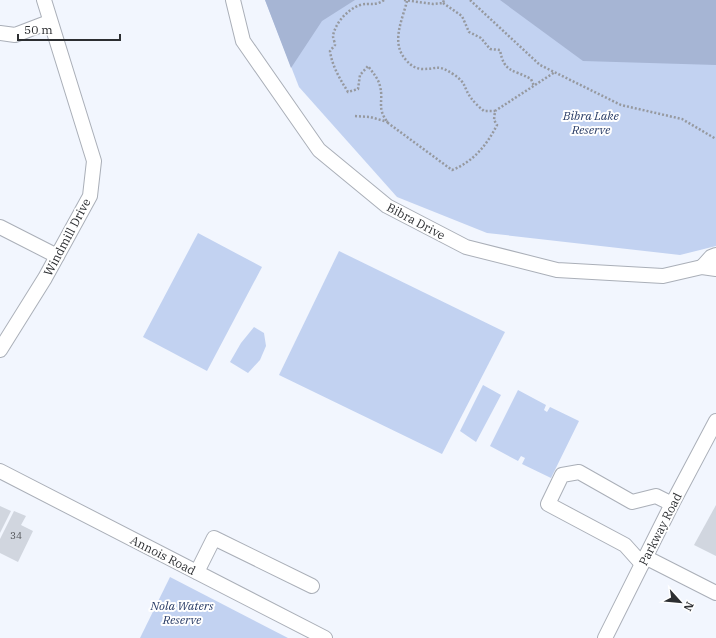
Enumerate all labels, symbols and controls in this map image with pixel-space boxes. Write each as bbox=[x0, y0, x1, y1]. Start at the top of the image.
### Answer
scale bar bbox=[18, 16, 120, 42]
text: 50 m bbox=[24, 22, 53, 37]
park label: Bibra Lake Reserve bbox=[562, 108, 620, 137]
street label: Windmill Drive bbox=[40, 196, 94, 278]
street label: Bibra Drive bbox=[384, 199, 448, 243]
street label: Parkway Road bbox=[635, 490, 685, 568]
house number: 34 bbox=[10, 529, 22, 542]
street label: Annois Road bbox=[128, 532, 198, 578]
north arrow bbox=[660, 582, 700, 622]
park label: Nola Waters Reserve bbox=[150, 598, 214, 627]
text: N bbox=[681, 599, 697, 614]

